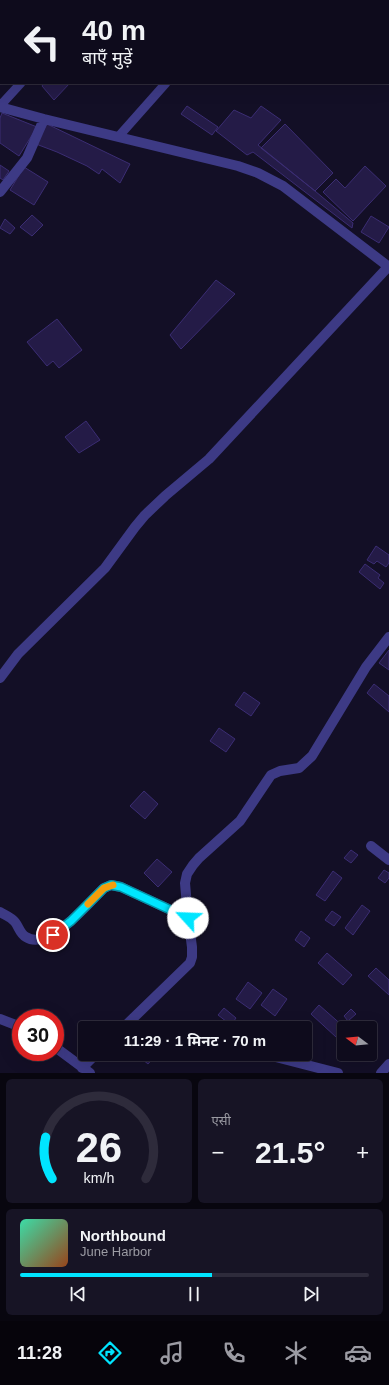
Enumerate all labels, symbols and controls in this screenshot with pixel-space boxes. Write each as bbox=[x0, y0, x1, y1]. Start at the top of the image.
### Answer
text: 40 m bbox=[82, 15, 146, 46]
icon: left bbox=[16, 16, 68, 68]
text: बाएँ मुड़ें bbox=[82, 48, 132, 68]
position arrow bbox=[167, 897, 209, 939]
pin bbox=[36, 918, 70, 952]
icon: arrive bbox=[42, 924, 64, 946]
speed limit sign: 30 bbox=[12, 1009, 64, 1061]
north arrow bbox=[337, 1021, 377, 1061]
map controls bbox=[337, 1021, 377, 1061]
text: 11:29 · 1 मिनट · 70 m bbox=[124, 1032, 266, 1049]
text: एसी bbox=[212, 1113, 231, 1128]
text: 26 bbox=[76, 1124, 122, 1171]
text: 21.5° bbox=[255, 1136, 325, 1169]
text: − bbox=[212, 1140, 224, 1165]
text: + bbox=[356, 1140, 369, 1165]
text: km/h bbox=[83, 1170, 114, 1186]
text: Northbound bbox=[80, 1227, 166, 1244]
text: June Harbor bbox=[80, 1244, 152, 1259]
icon: previous bbox=[67, 1283, 89, 1305]
icon: pause bbox=[183, 1283, 205, 1305]
icon: next bbox=[300, 1283, 322, 1305]
icon: directions bbox=[96, 1339, 124, 1367]
icon: music bbox=[158, 1339, 186, 1367]
icon: phone bbox=[220, 1339, 248, 1367]
icon: climate bbox=[282, 1339, 310, 1367]
icon: car bbox=[344, 1339, 372, 1367]
text: 11:28 bbox=[17, 1343, 62, 1363]

